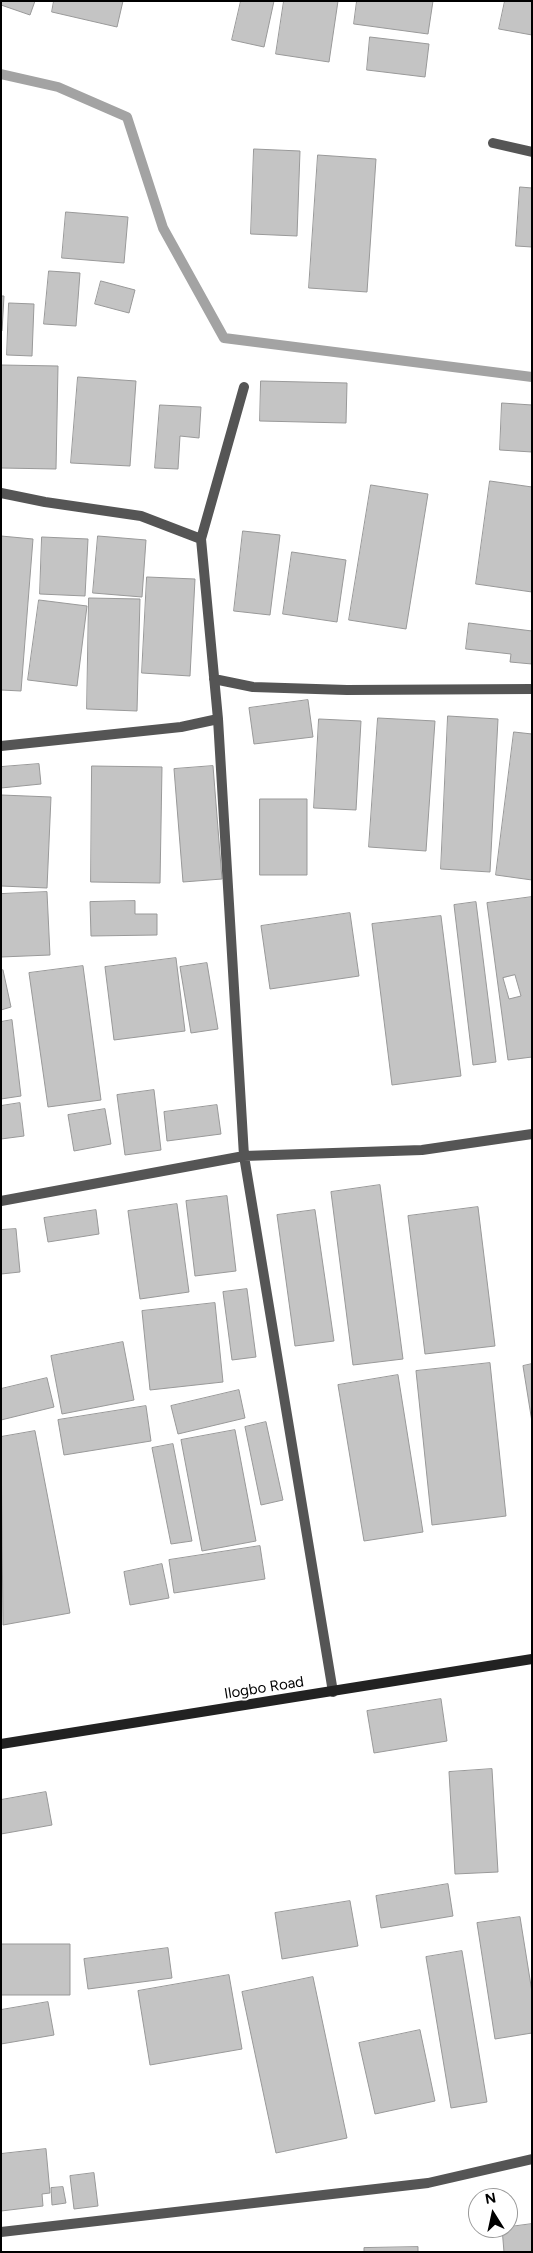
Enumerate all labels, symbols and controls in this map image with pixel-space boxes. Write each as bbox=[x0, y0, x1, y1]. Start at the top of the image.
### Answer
street label: Ilogbo Road bbox=[223, 1673, 305, 1703]
north arrow bbox=[468, 2188, 518, 2238]
text: N bbox=[484, 2189, 497, 2208]

